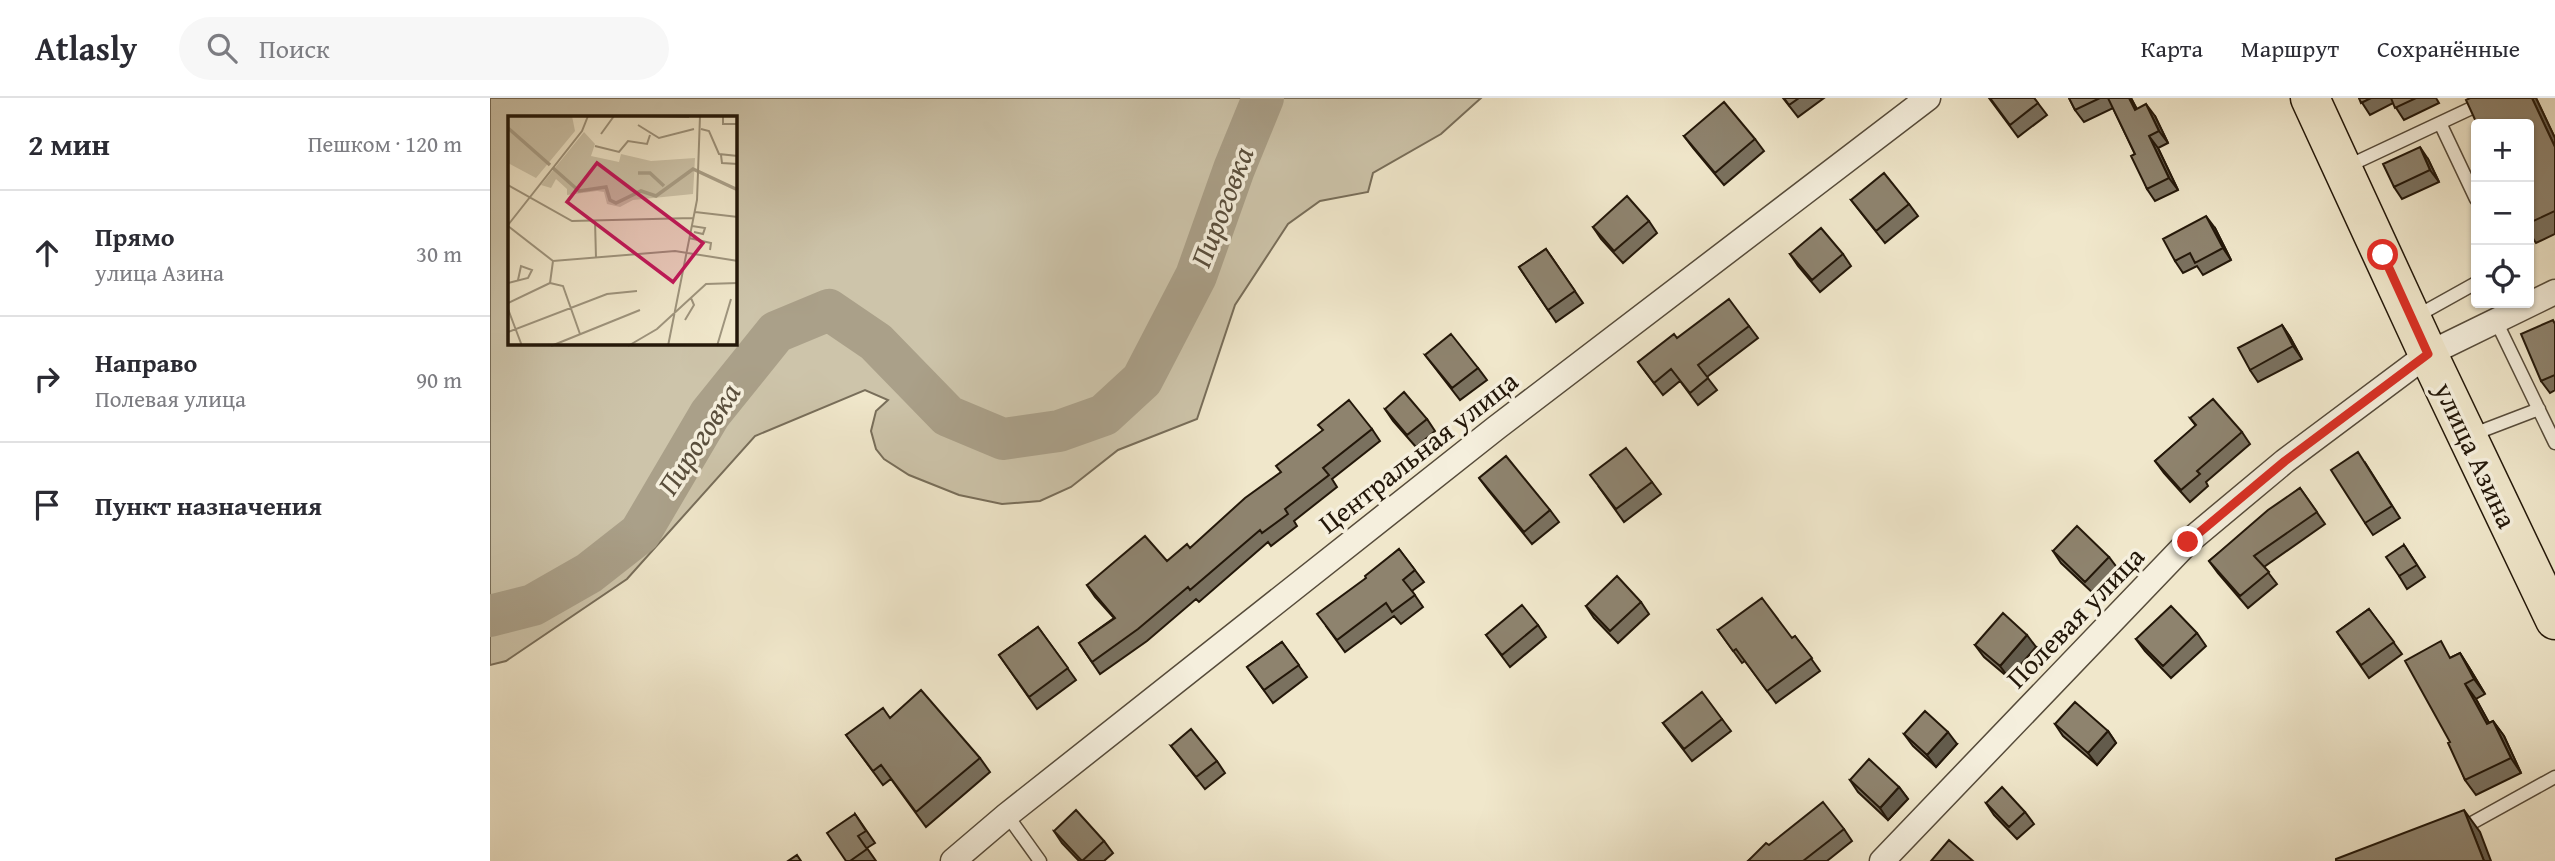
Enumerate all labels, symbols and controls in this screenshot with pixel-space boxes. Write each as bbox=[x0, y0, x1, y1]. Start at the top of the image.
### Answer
search box bbox=[179, 17, 669, 80]
text: Atlasly bbox=[35, 24, 137, 72]
icon: search bbox=[203, 29, 241, 67]
text: Поиск bbox=[259, 29, 330, 68]
text: Карта bbox=[2141, 31, 2203, 66]
text: Маршрут bbox=[2241, 31, 2339, 66]
text: Сохранённые bbox=[2377, 31, 2520, 66]
inset map bbox=[508, 116, 737, 345]
map controls bbox=[2471, 119, 2534, 308]
button: + bbox=[2471, 119, 2534, 182]
text: 2 мин bbox=[28, 122, 110, 166]
text: Пешком · 120 m bbox=[308, 127, 462, 160]
water label: Пироговка bbox=[1178, 140, 1264, 273]
button: − bbox=[2471, 182, 2534, 245]
text: Прямо bbox=[95, 217, 175, 256]
icon: ahead bbox=[28, 234, 66, 272]
text: 30 m bbox=[416, 237, 462, 270]
route start bbox=[2367, 239, 2398, 270]
button: locate bbox=[2471, 245, 2534, 308]
text: улица Азина bbox=[95, 256, 224, 289]
text: Направо bbox=[95, 343, 197, 382]
icon: right bbox=[28, 360, 66, 398]
street label: Центральная улица bbox=[1309, 360, 1527, 543]
text: 90 m bbox=[416, 363, 462, 396]
water label: Пироговка bbox=[645, 374, 751, 503]
street label: улица Азина bbox=[2424, 374, 2529, 535]
text: Полевая улица bbox=[95, 382, 246, 415]
icon: arrive bbox=[28, 486, 66, 524]
text: Пункт назначения bbox=[95, 486, 322, 525]
route end bbox=[2172, 526, 2203, 557]
street label: Полевая улица bbox=[1996, 536, 2154, 697]

